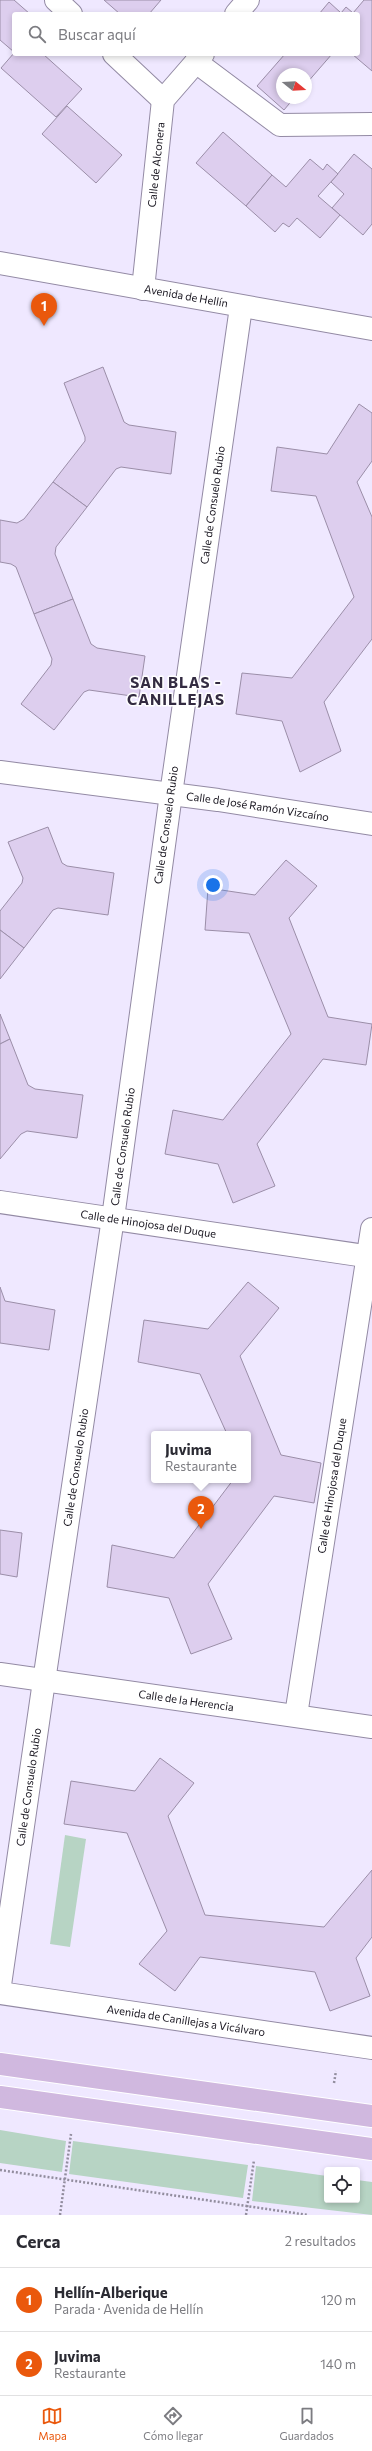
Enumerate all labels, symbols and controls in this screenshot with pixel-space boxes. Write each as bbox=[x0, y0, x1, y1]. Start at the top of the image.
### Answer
search box bbox=[12, 12, 360, 56]
icon: search bbox=[26, 23, 48, 45]
text: Buscar aquí bbox=[58, 25, 136, 43]
north arrow bbox=[276, 68, 312, 104]
street label: Calle de Alconera bbox=[145, 121, 167, 208]
street label: Avenida de Hellín bbox=[143, 282, 229, 309]
pin: 1 bbox=[31, 293, 57, 326]
street label: Calle de Consuelo Rubio bbox=[197, 444, 227, 565]
district label: SAN BLAS - CANILLEJAS bbox=[127, 673, 225, 708]
street label: Calle de Consuelo Rubio bbox=[151, 765, 180, 885]
street label: Calle de José Ramón Vizcaíno bbox=[186, 789, 330, 823]
your location bbox=[203, 875, 223, 895]
street label: Calle de Consuelo Rubio bbox=[108, 1086, 137, 1207]
street label: Calle de Hinojosa del Duque bbox=[80, 1207, 217, 1240]
street label: Calle de Consuelo Rubio bbox=[60, 1407, 91, 1527]
street label: Calle de Hinojosa del Duque bbox=[314, 1417, 348, 1554]
popup bbox=[151, 1431, 251, 1483]
text: Juvima bbox=[165, 1440, 212, 1458]
text: Restaurante bbox=[165, 1458, 237, 1474]
pin: 2 bbox=[188, 1496, 214, 1529]
street label: Calle de la Herencia bbox=[138, 1687, 235, 1713]
street label: Calle de Consuelo Rubio bbox=[13, 1727, 43, 1847]
street label: Avenida de Canillejas a Vicálvaro bbox=[106, 2002, 267, 2038]
map controls bbox=[324, 2167, 360, 2203]
button: locate bbox=[324, 2167, 360, 2203]
text: Cerca bbox=[16, 2231, 61, 2252]
text: 2 resultados bbox=[285, 2233, 356, 2249]
text: Hellín-Alberique bbox=[54, 2283, 168, 2301]
text: 1 bbox=[26, 2292, 32, 2308]
text: 120 m bbox=[321, 2292, 356, 2308]
text: Parada · Avenida de Hellín bbox=[54, 2301, 203, 2317]
text: Juvima bbox=[54, 2347, 101, 2365]
text: 2 bbox=[25, 2356, 33, 2372]
text: 140 m bbox=[320, 2356, 356, 2372]
text: Restaurante bbox=[54, 2365, 126, 2381]
tab: Mapa bbox=[38, 2405, 67, 2442]
tab: Cómo llegar bbox=[143, 2405, 203, 2442]
tab: Guardados bbox=[280, 2405, 334, 2442]

